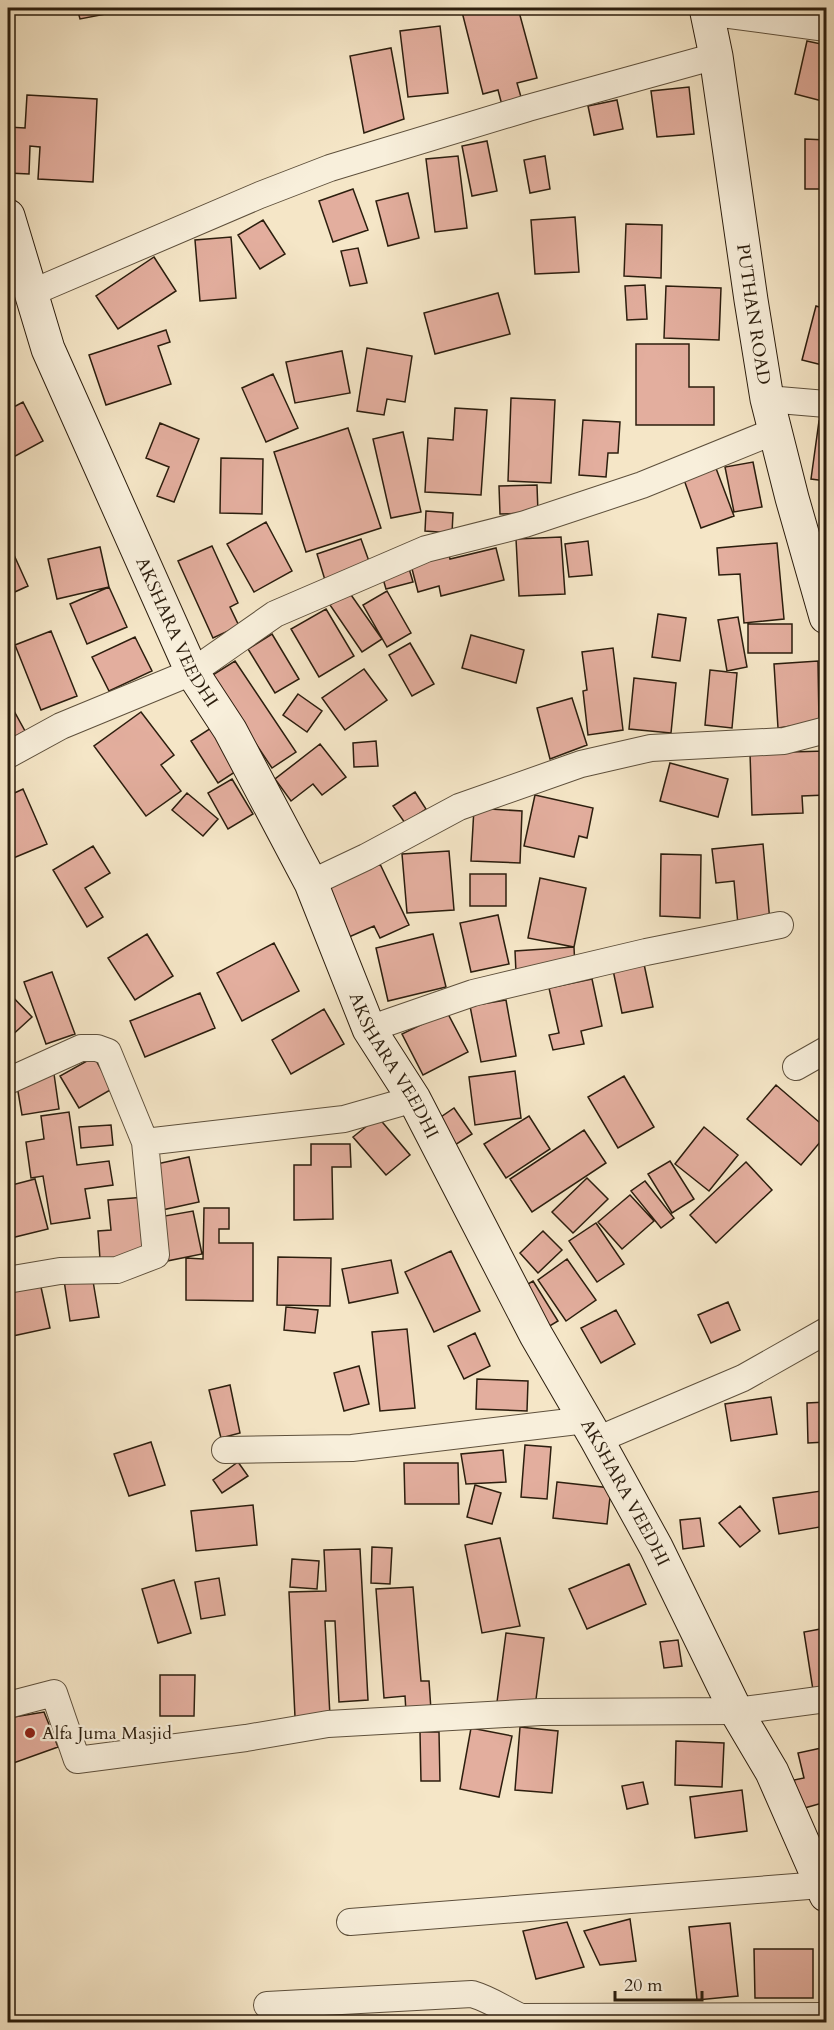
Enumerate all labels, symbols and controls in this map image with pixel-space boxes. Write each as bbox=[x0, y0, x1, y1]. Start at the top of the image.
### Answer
street label: PUTHAN ROAD bbox=[730, 242, 776, 387]
street label: AKSHARA VEEDHI bbox=[129, 553, 224, 712]
street label: AKSHARA VEEDHI bbox=[343, 989, 444, 1143]
street label: AKSHARA VEEDHI bbox=[574, 1414, 675, 1570]
place label: Alfa Juma Masjid bbox=[42, 1721, 172, 1746]
marker: Alfa Juma Masjid bbox=[23, 1726, 37, 1740]
scale bar bbox=[615, 1964, 702, 2002]
text: 20 m bbox=[624, 1973, 663, 1998]

